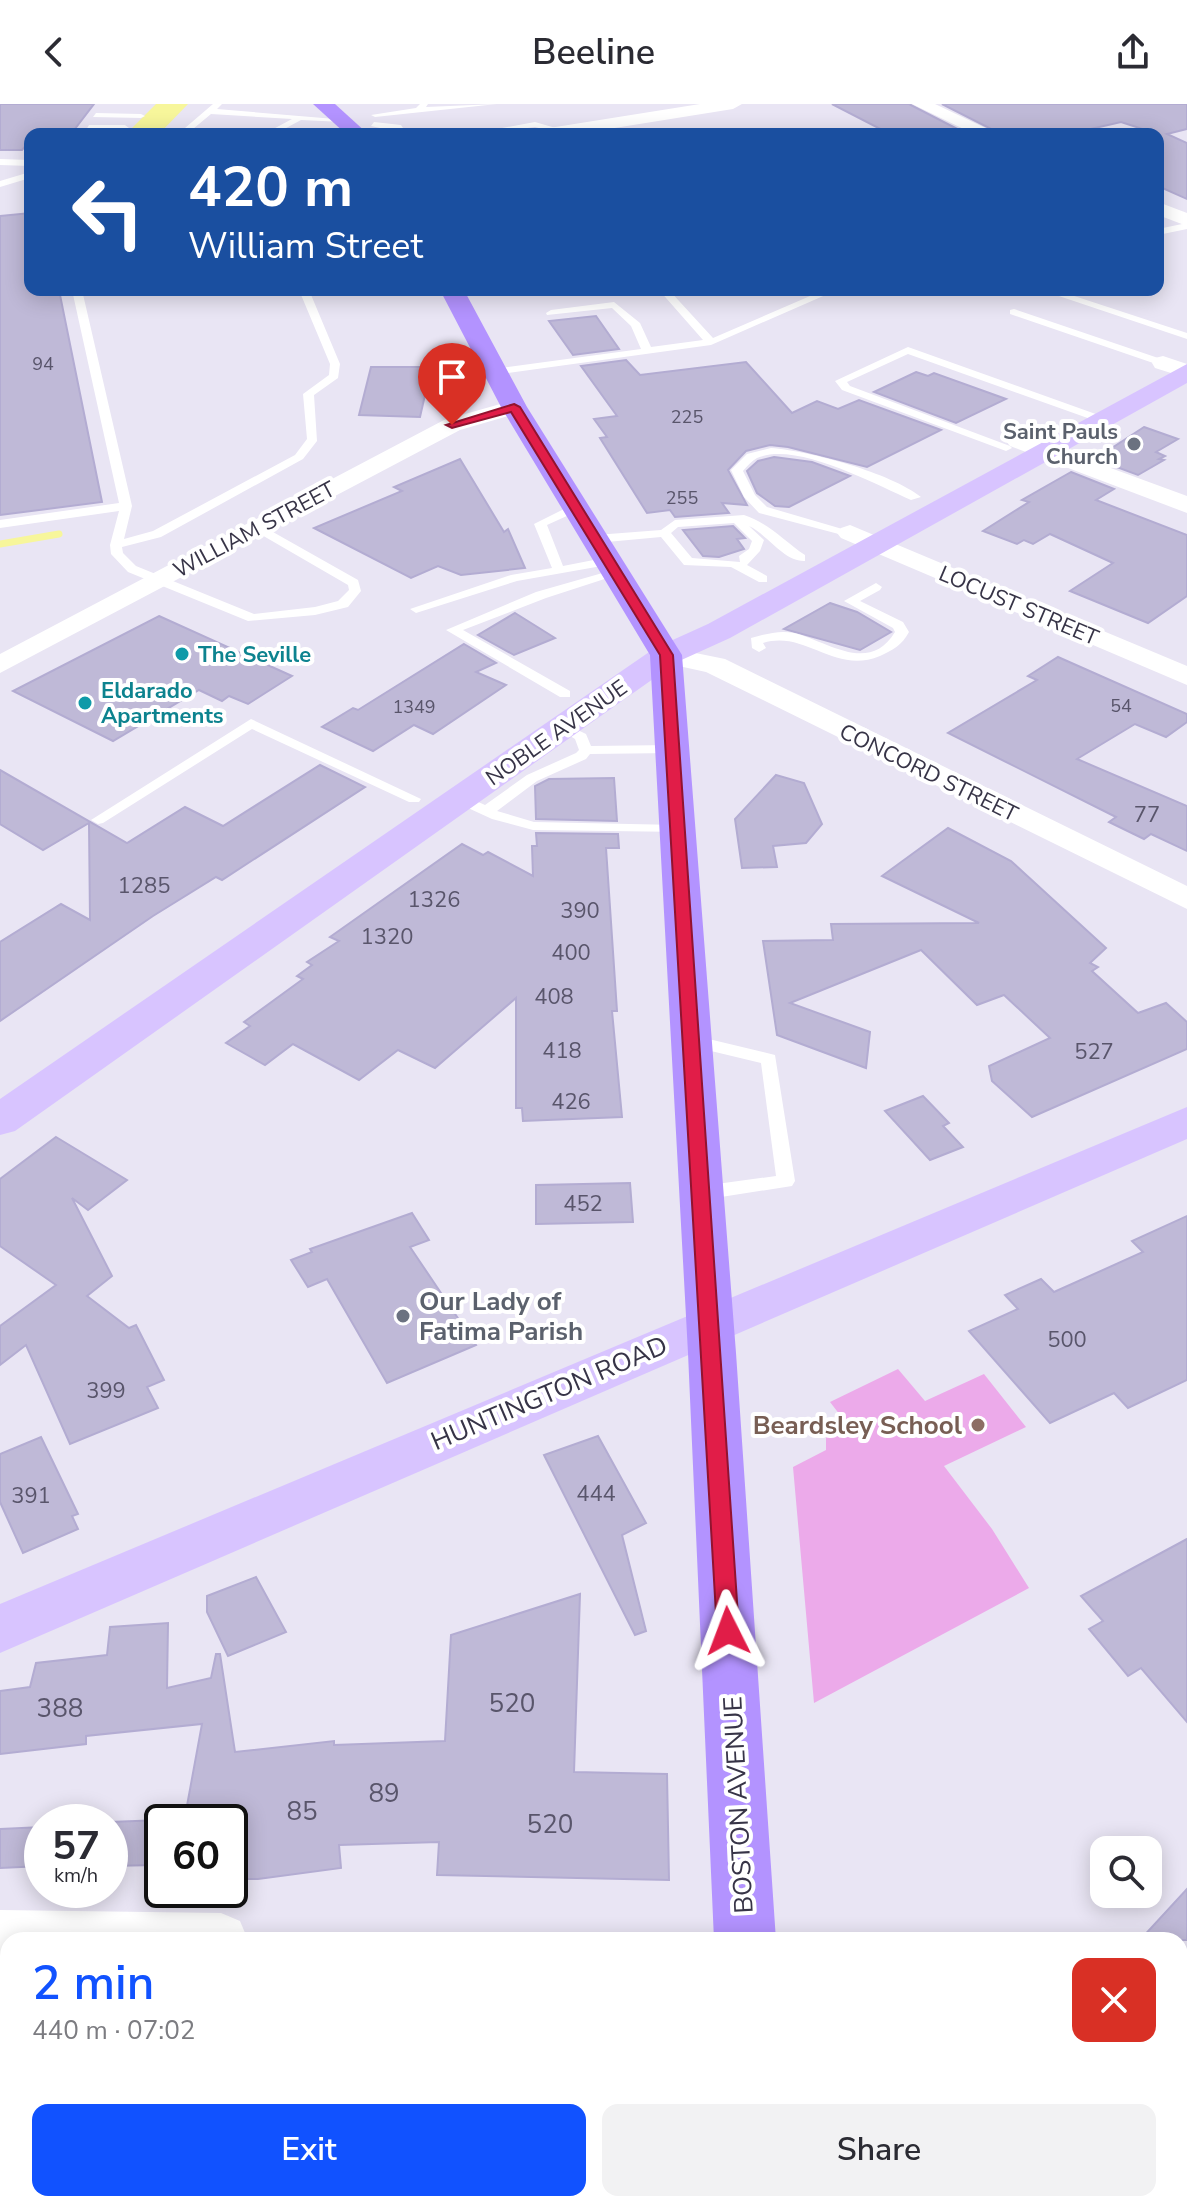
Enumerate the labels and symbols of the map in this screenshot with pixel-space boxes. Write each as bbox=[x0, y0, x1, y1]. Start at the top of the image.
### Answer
pin bbox=[418, 343, 486, 425]
house number: 94 bbox=[32, 352, 54, 376]
house number: 225 bbox=[671, 405, 703, 429]
place label: Saint Pauls Church bbox=[1003, 417, 1118, 472]
marker: Saint Pauls Church bbox=[1125, 435, 1143, 453]
street label: WILLIAM STREET bbox=[168, 474, 341, 585]
house number: 255 bbox=[666, 486, 698, 510]
street label: LOCUST STREET bbox=[934, 559, 1104, 653]
place label: The Seville bbox=[198, 640, 311, 670]
marker: The Seville bbox=[173, 645, 191, 663]
street label: NOBLE AVENUE bbox=[480, 673, 633, 793]
place label: Eldarado Apartments bbox=[101, 676, 224, 731]
marker: Eldarado Apartments bbox=[76, 694, 94, 712]
house number: 54 bbox=[1110, 694, 1132, 718]
house number: 1349 bbox=[392, 695, 436, 719]
street label: CONCORD STREET bbox=[834, 717, 1024, 829]
house number: 77 bbox=[1134, 800, 1160, 830]
house number: 1285 bbox=[118, 871, 170, 901]
house number: 1326 bbox=[408, 885, 460, 915]
house number: 390 bbox=[560, 896, 600, 926]
house number: 1320 bbox=[361, 922, 413, 952]
house number: 400 bbox=[551, 938, 591, 968]
house number: 408 bbox=[534, 982, 574, 1012]
house number: 418 bbox=[542, 1036, 582, 1066]
house number: 527 bbox=[1074, 1037, 1114, 1067]
house number: 426 bbox=[551, 1087, 591, 1117]
house number: 452 bbox=[563, 1189, 603, 1219]
place label: Our Lady of Fatima Parish bbox=[419, 1284, 583, 1349]
marker: Our Lady of Fatima Parish bbox=[394, 1307, 412, 1325]
house number: 500 bbox=[1047, 1325, 1087, 1355]
street label: HUNTINGTON ROAD bbox=[426, 1328, 673, 1459]
house number: 399 bbox=[86, 1376, 126, 1406]
place label: Beardsley School bbox=[753, 1408, 963, 1443]
marker: Beardsley School bbox=[969, 1416, 987, 1434]
house number: 444 bbox=[576, 1479, 616, 1509]
house number: 391 bbox=[11, 1481, 51, 1511]
position arrow bbox=[686, 1589, 770, 1673]
house number: 520 bbox=[489, 1686, 535, 1721]
house number: 388 bbox=[37, 1691, 83, 1726]
street label: BOSTON AVENUE bbox=[715, 1695, 762, 1914]
house number: 89 bbox=[368, 1776, 400, 1811]
house number: 85 bbox=[286, 1794, 318, 1829]
speed limit sign: 60 bbox=[144, 1804, 248, 1908]
house number: 520 bbox=[527, 1807, 573, 1842]

